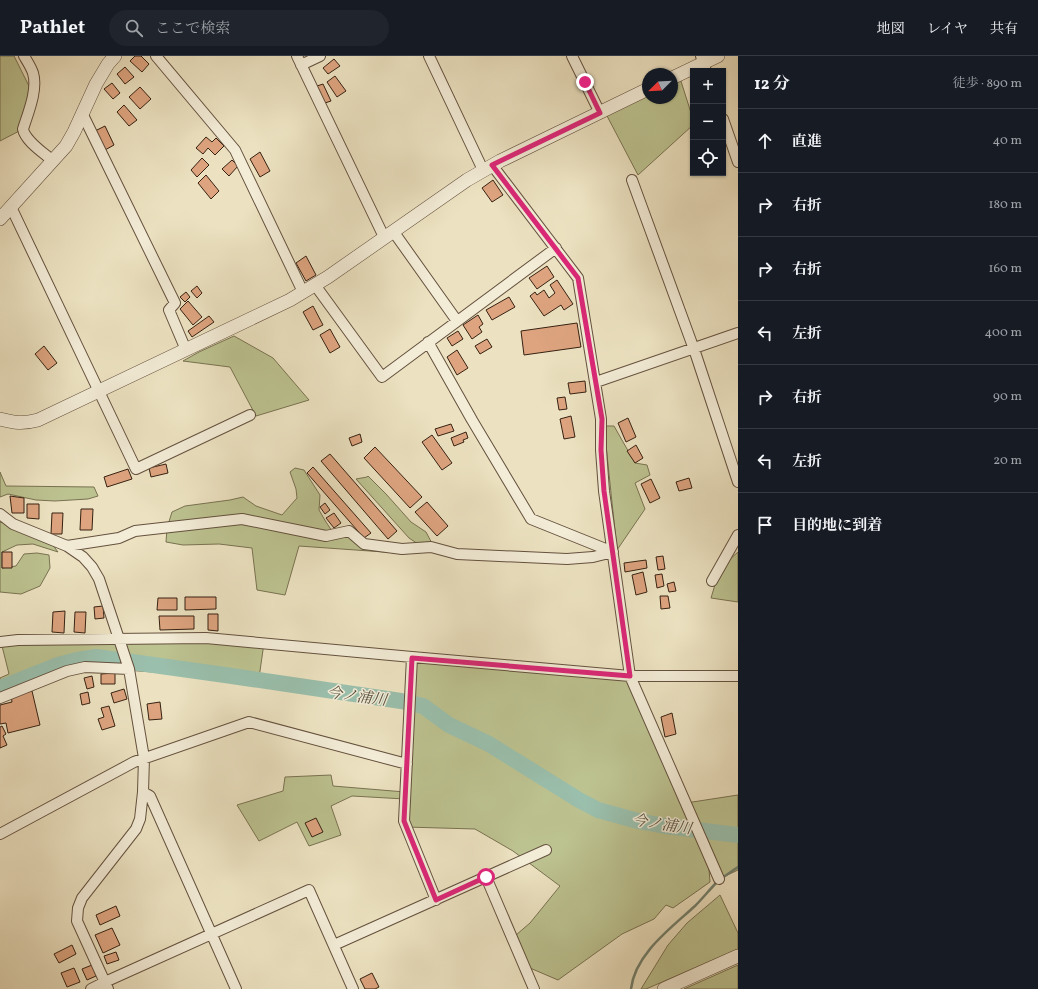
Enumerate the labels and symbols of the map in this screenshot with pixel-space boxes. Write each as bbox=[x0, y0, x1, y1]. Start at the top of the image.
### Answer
north arrow bbox=[642, 68, 678, 104]
route end bbox=[576, 73, 594, 91]
water label: 今ノ浦川 bbox=[326, 683, 390, 712]
water label: 今ノ浦川 bbox=[630, 810, 695, 841]
route start bbox=[477, 868, 495, 886]

